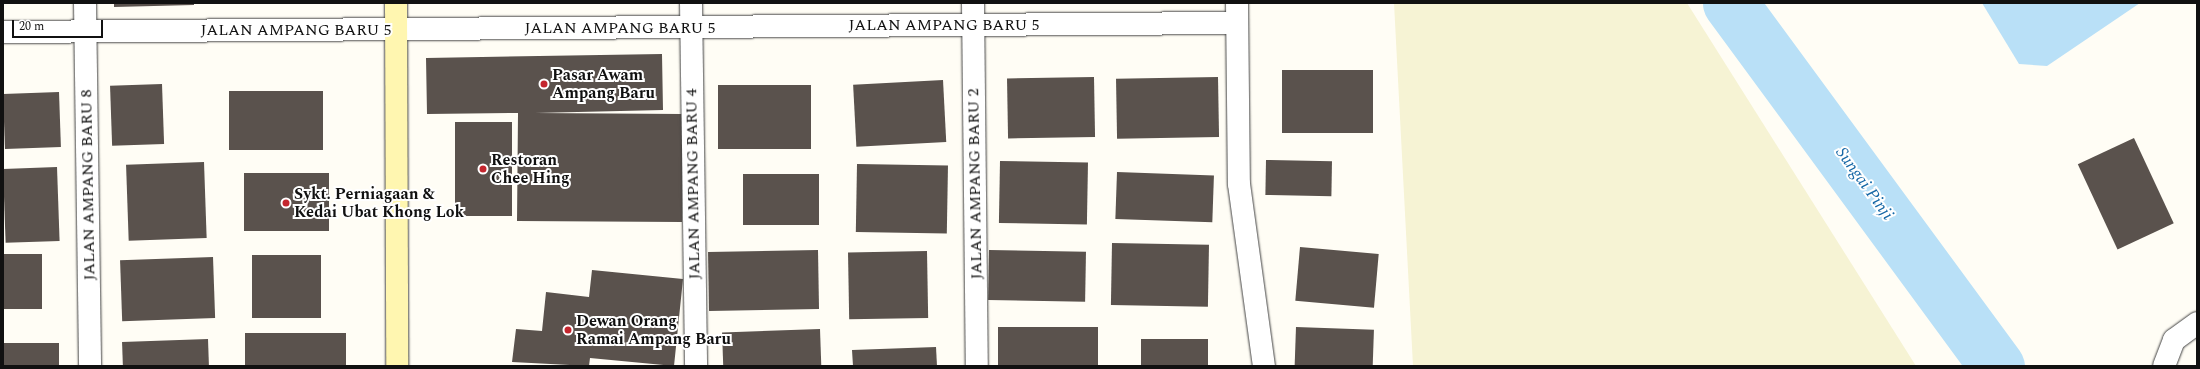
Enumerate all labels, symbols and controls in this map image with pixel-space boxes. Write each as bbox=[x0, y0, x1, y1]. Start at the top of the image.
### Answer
scale bar bbox=[14, 12, 105, 38]
street label: JALAN AMPANG BARU 5 bbox=[849, 15, 1039, 35]
text: 20 m bbox=[19, 17, 44, 36]
street label: JALAN AMPANG BARU 5 bbox=[525, 18, 715, 38]
street label: JALAN AMPANG BARU 5 bbox=[201, 20, 391, 40]
place label: Pasar Awam Ampang Baru bbox=[552, 65, 655, 103]
marker: Pasar Awam Ampang Baru bbox=[539, 79, 549, 89]
street label: JALAN AMPANG BARU 4 bbox=[682, 88, 704, 280]
street label: JALAN AMPANG BARU 2 bbox=[964, 88, 986, 280]
street label: JALAN AMPANG BARU 8 bbox=[77, 89, 99, 281]
water label: Sungai Pinji bbox=[1831, 144, 1897, 224]
place label: Restoran Chee Hing bbox=[491, 150, 570, 188]
marker: Restoran Chee Hing bbox=[478, 164, 488, 174]
place label: Sykt. Perniagaan & Kedai Ubat Khong Lok bbox=[294, 184, 464, 222]
marker: Sykt. Perniagaan & Kedai Ubat Khong Lok bbox=[281, 198, 291, 208]
place label: Dewan Orang Ramai Ampang Baru bbox=[576, 311, 731, 349]
marker: Dewan Orang Ramai Ampang Baru bbox=[563, 325, 573, 335]

